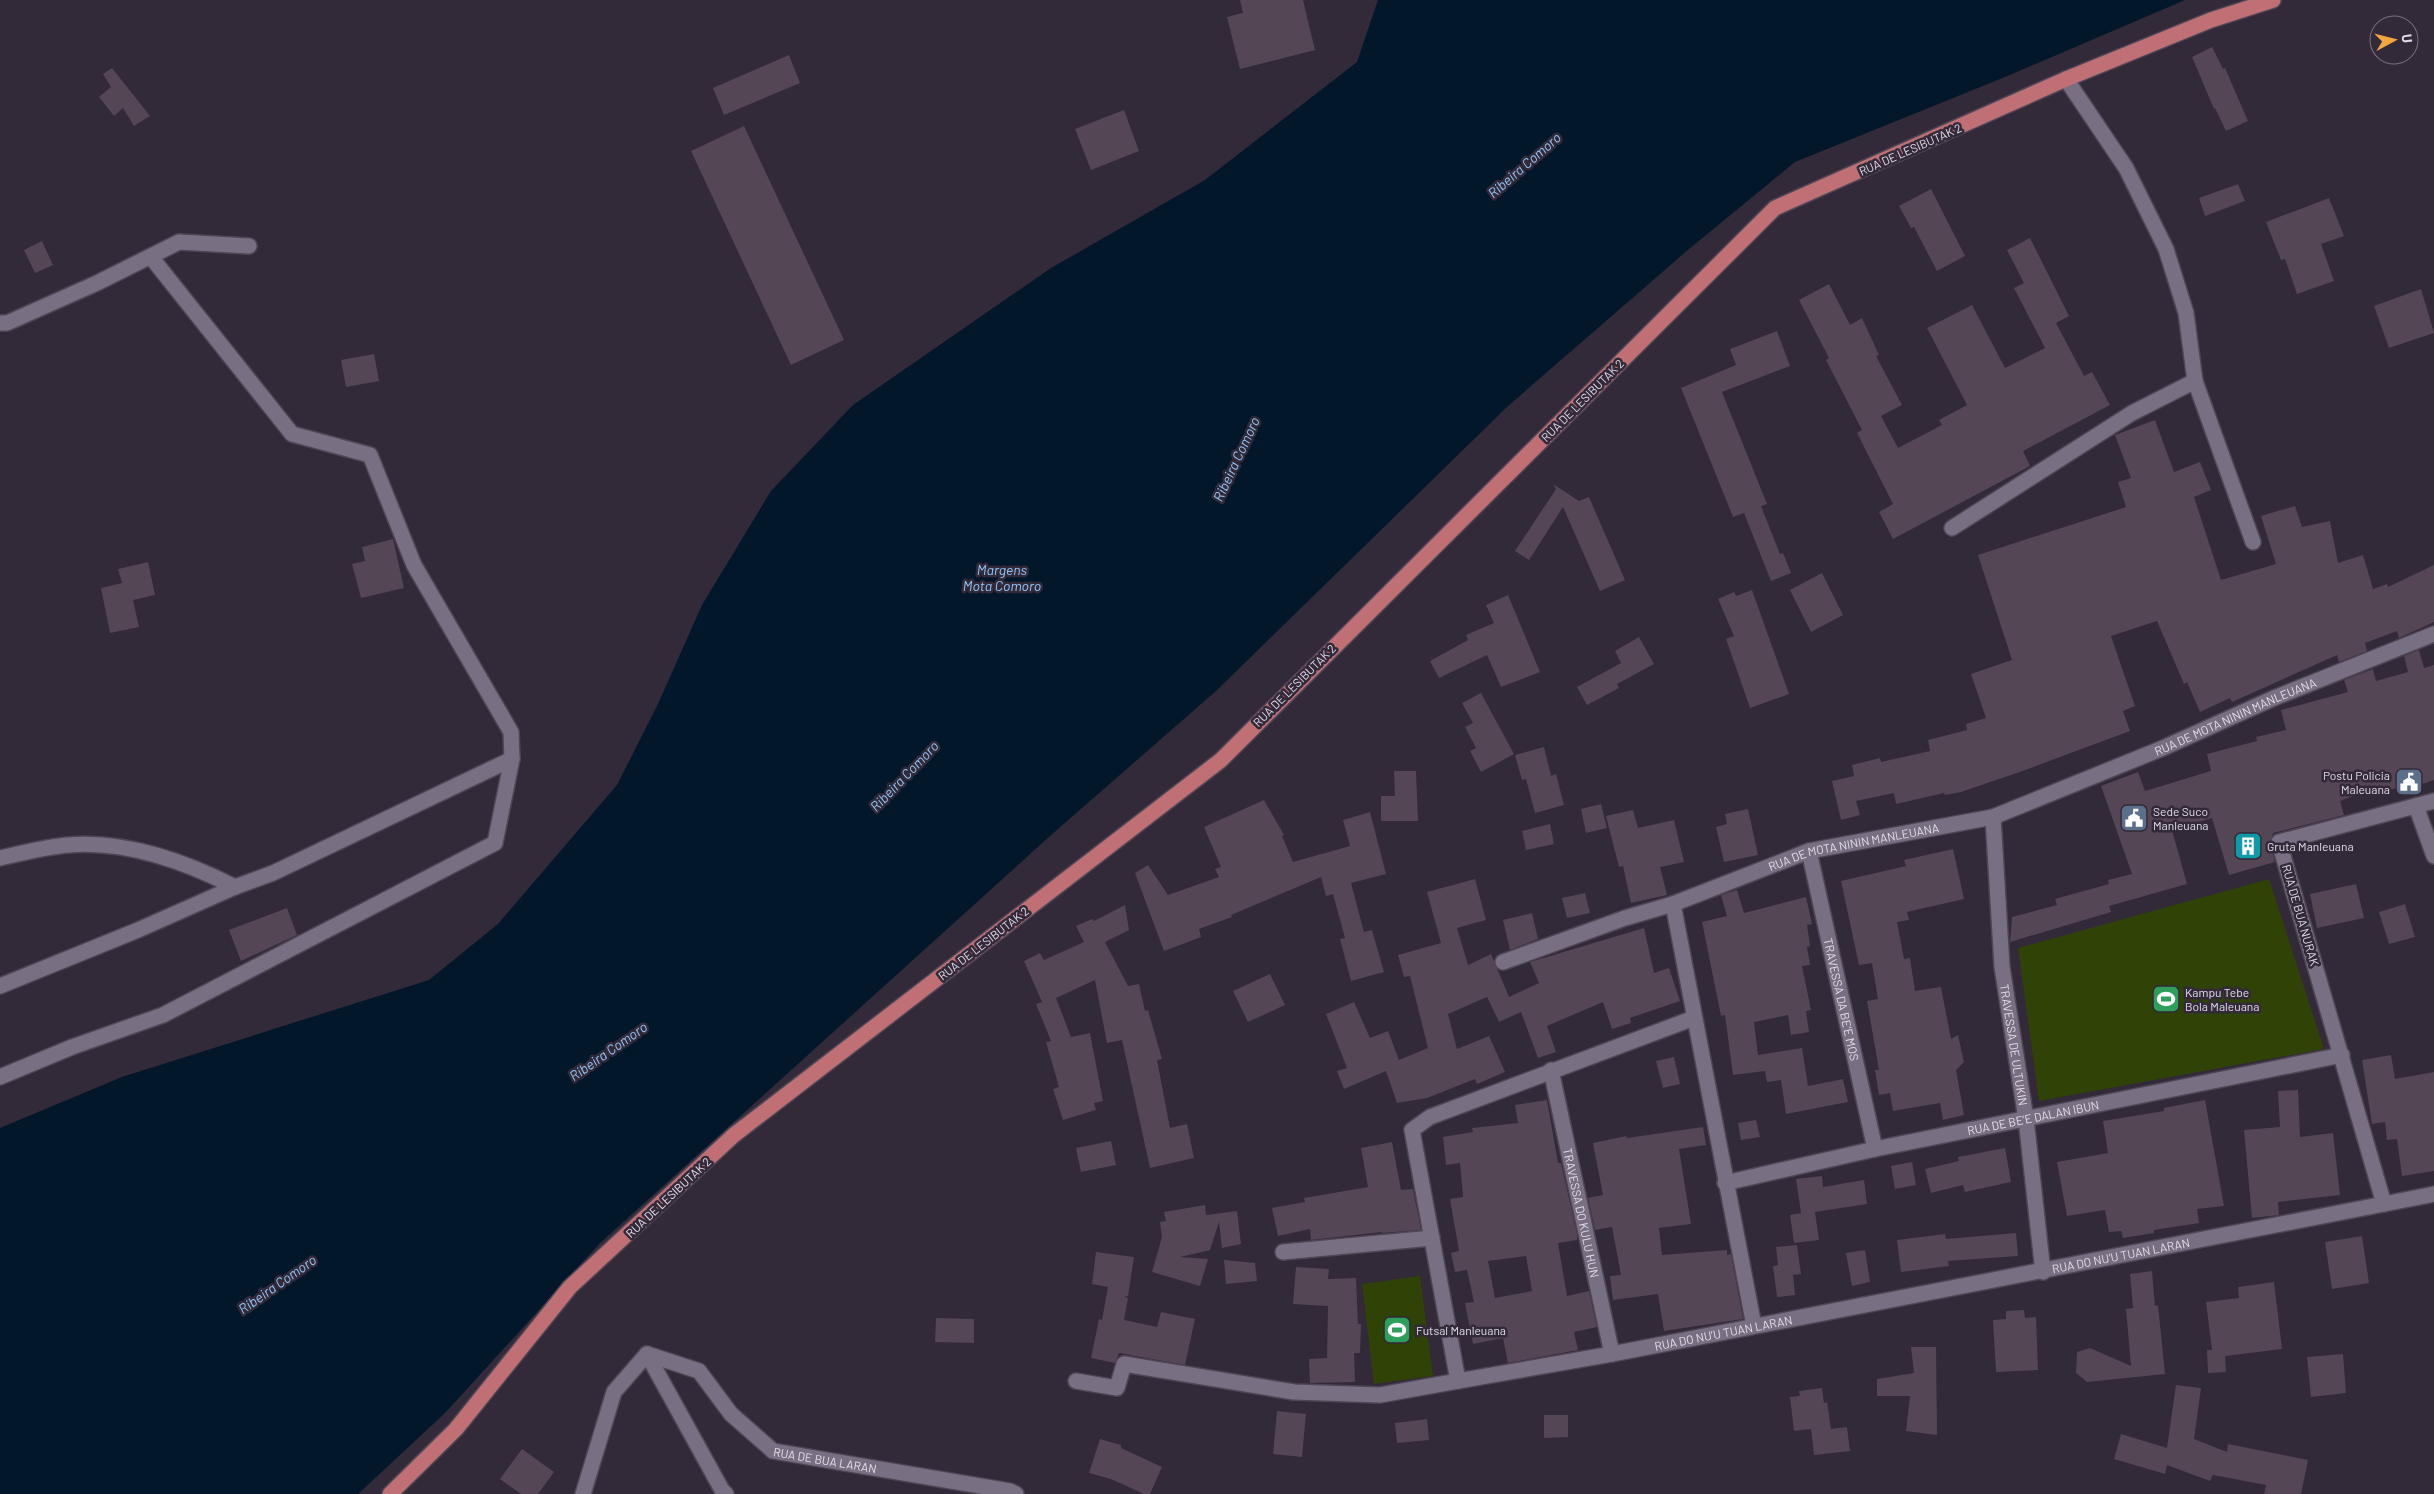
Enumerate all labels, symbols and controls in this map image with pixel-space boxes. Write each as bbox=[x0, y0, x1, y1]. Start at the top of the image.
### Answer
north arrow bbox=[2369, 15, 2419, 65]
text: U bbox=[2398, 33, 2416, 44]
street label: RUA DE LESIBUTAK 2 bbox=[1857, 120, 1963, 178]
water label: Ribeira Comoro bbox=[1484, 129, 1564, 201]
street label: RUA DE LESIBUTAK 2 bbox=[1538, 356, 1626, 444]
water label: Ribeira Comoro bbox=[1209, 414, 1263, 504]
water label: Margens Mota Comoro bbox=[963, 561, 1041, 594]
street label: RUA DE LESIBUTAK 2 bbox=[1250, 641, 1338, 729]
street label: RUA DE MOTA NININ MANLEUANA bbox=[2152, 675, 2318, 758]
water label: Ribeira Comoro bbox=[866, 737, 942, 815]
public building icon: Postu Policia Maleuana bbox=[2394, 767, 2424, 797]
place label: Postu Policia Maleuana bbox=[2323, 768, 2390, 796]
public building icon: Sede Suco Manleuana bbox=[2119, 803, 2149, 833]
place label: Sede Suco Manleuana bbox=[2153, 804, 2209, 832]
street label: RUA DE MOTA NININ MANLEUANA bbox=[1766, 820, 1940, 873]
building icon: Gruta Manleuana bbox=[2233, 831, 2263, 861]
place label: Gruta Manleuana bbox=[2267, 839, 2354, 853]
street label: RUA DE BUA NURAK bbox=[2280, 863, 2322, 968]
street label: RUA DE LESIBUTAK 2 bbox=[935, 903, 1031, 983]
street label: TRAVESSA DA BE’E MOS bbox=[1821, 937, 1862, 1062]
street label: TRAVESSA DE ULTUKIN bbox=[1998, 983, 2031, 1107]
sports icon: Kampu Tebe Bola Maleuana bbox=[2151, 984, 2181, 1014]
place label: Kampu Tebe Bola Maleuana bbox=[2185, 985, 2259, 1013]
water label: Ribeira Comoro bbox=[566, 1018, 650, 1084]
street label: RUA DE BE’E DALAN IBUN bbox=[1966, 1097, 2100, 1137]
street label: TRAVESSA DO KULU HUN bbox=[1561, 1147, 1602, 1279]
street label: RUA DE LESIBUTAK 2 bbox=[623, 1154, 713, 1240]
street label: RUA DO NU’U TUAN LARAN bbox=[2051, 1235, 2191, 1275]
water label: Ribeira Comoro bbox=[235, 1251, 319, 1317]
street label: RUA DO NU’U TUAN LARAN bbox=[1653, 1312, 1793, 1353]
sports icon: Futsal Manleuana bbox=[1382, 1315, 1412, 1345]
place label: Futsal Manleuana bbox=[1416, 1323, 1506, 1337]
street label: RUA DE BUA LARAN bbox=[772, 1444, 878, 1475]

